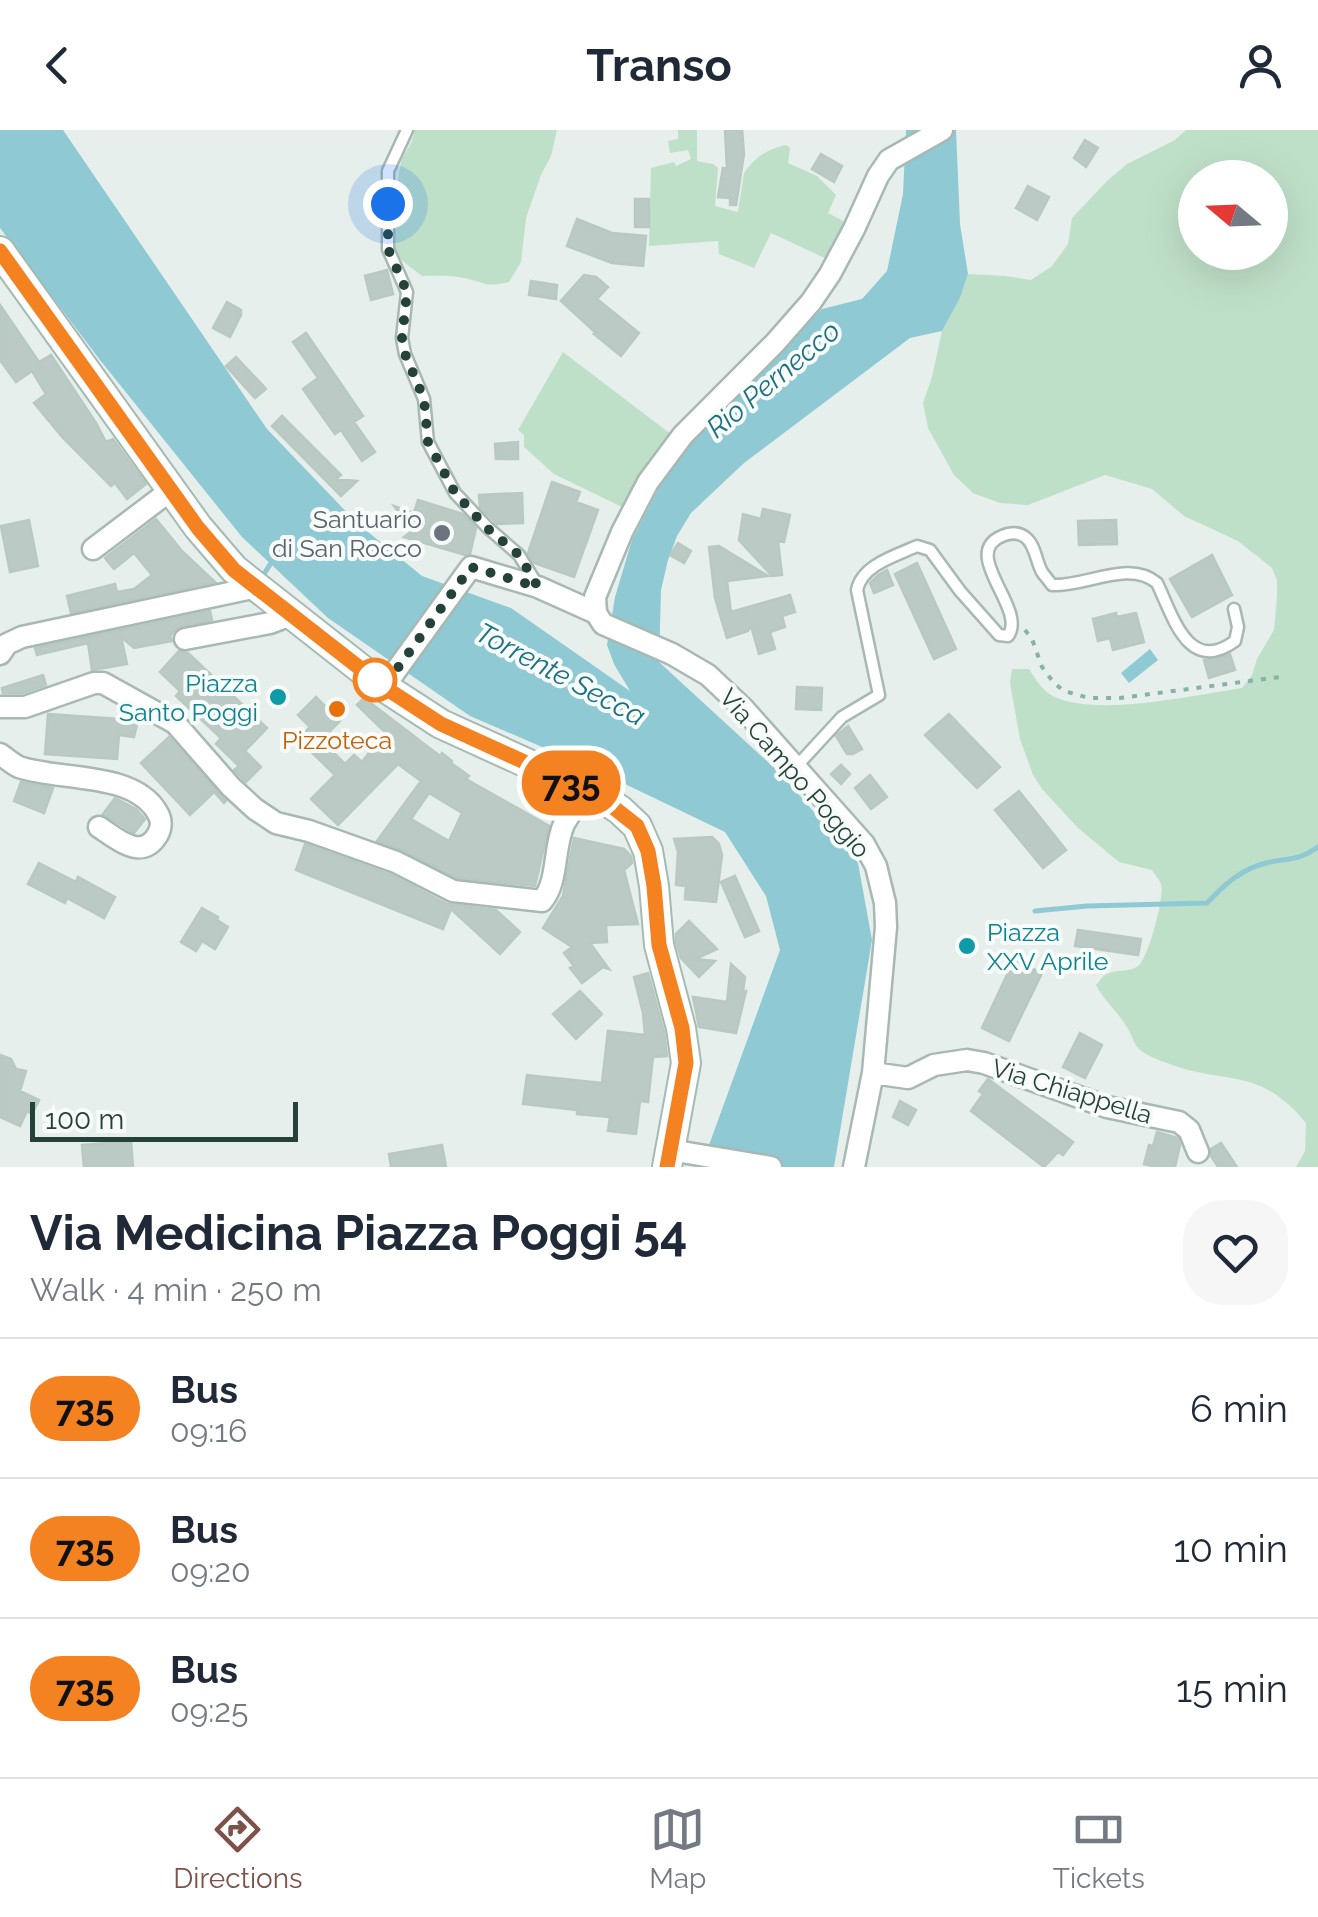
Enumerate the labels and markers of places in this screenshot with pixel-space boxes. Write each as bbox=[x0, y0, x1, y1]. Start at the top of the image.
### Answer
place label: Santuario di San Rocco bbox=[272, 504, 422, 563]
marker: Santuario di San Rocco bbox=[431, 522, 453, 544]
unlabelled marker bbox=[354, 659, 396, 701]
place label: Piazza Santo Poggi bbox=[119, 668, 258, 727]
marker: Piazza Santo Poggi bbox=[267, 686, 289, 708]
marker: Pizzoteca bbox=[326, 698, 348, 720]
place label: Pizzoteca bbox=[282, 725, 392, 755]
place label: Piazza XXV Aprile bbox=[987, 917, 1108, 976]
marker: Piazza XXV Aprile bbox=[956, 935, 978, 957]

